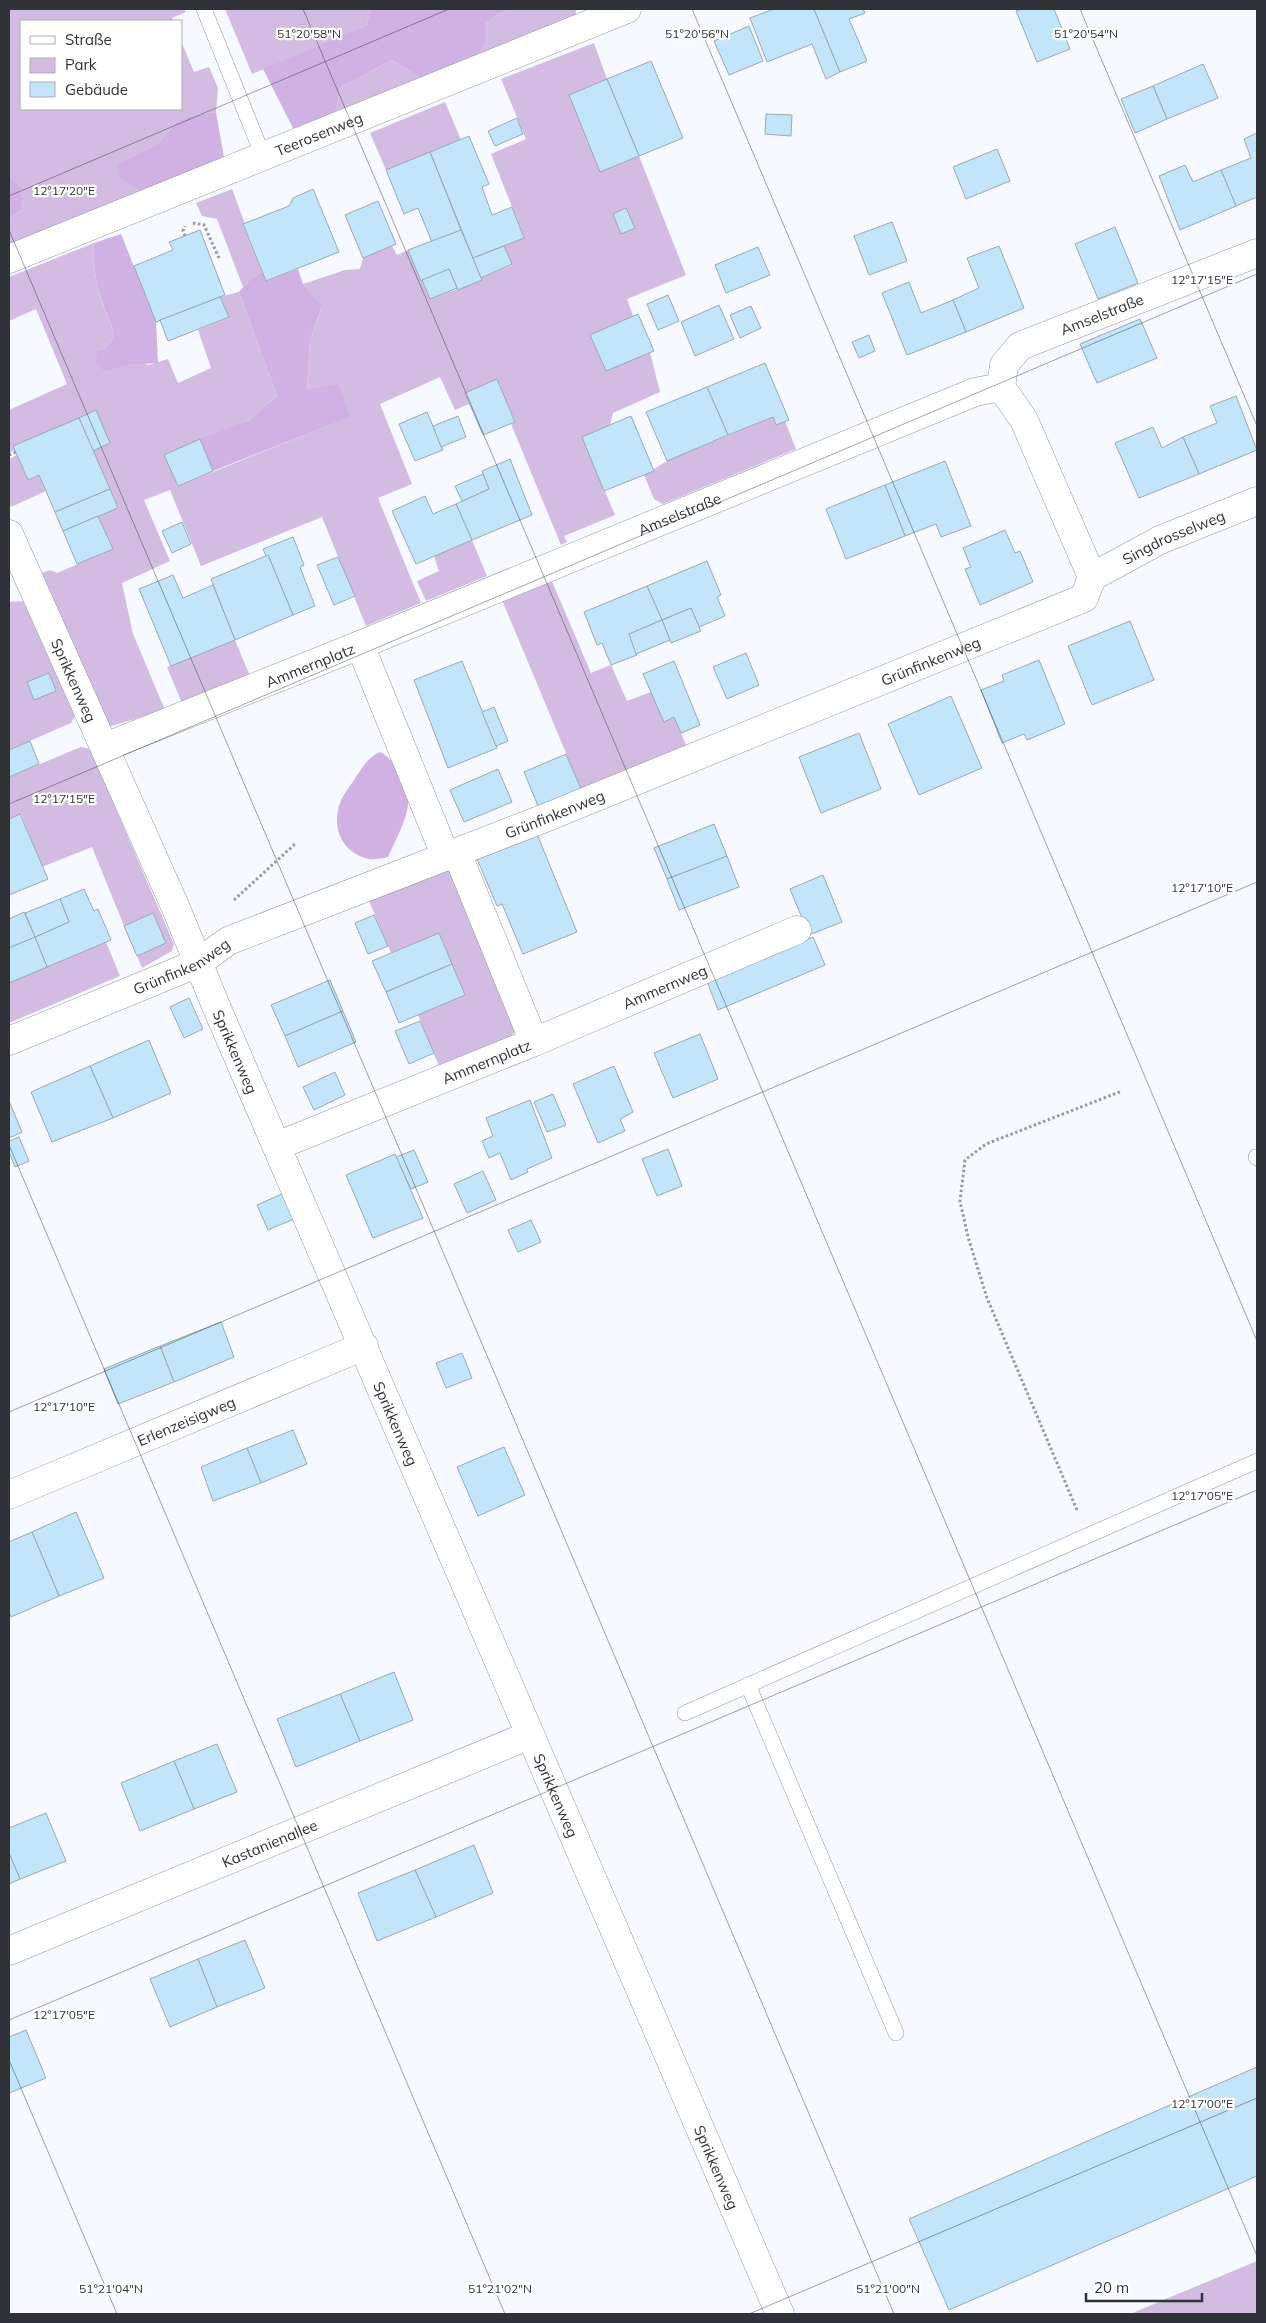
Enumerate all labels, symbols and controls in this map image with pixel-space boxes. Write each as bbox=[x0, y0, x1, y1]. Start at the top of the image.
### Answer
legend bbox=[20, 20, 182, 110]
text: 51°20'58"N bbox=[277, 26, 341, 41]
text: 51°20'56"N bbox=[665, 26, 729, 41]
text: 51°20'54"N bbox=[1054, 26, 1118, 41]
text: Straße bbox=[65, 30, 112, 49]
text: Park bbox=[65, 55, 97, 74]
text: Gebäude bbox=[65, 80, 128, 99]
street label: Teerosenweg bbox=[272, 108, 365, 160]
text: 12°17'20"E bbox=[33, 183, 95, 198]
text: 12°17'15"E bbox=[1171, 272, 1233, 287]
street label: Amselstraße bbox=[1057, 289, 1146, 339]
street label: Amselstraße bbox=[635, 488, 724, 539]
street label: Singdrosselweg bbox=[1119, 505, 1227, 568]
street label: Grünfinkenweg bbox=[878, 632, 983, 689]
street label: Sprikkenweg bbox=[47, 635, 101, 725]
street label: Ammernplatz bbox=[263, 638, 358, 691]
street label: Grünfinkenweg bbox=[502, 785, 607, 842]
text: 12°17'15"E bbox=[33, 791, 95, 806]
text: 12°17'10"E bbox=[1171, 880, 1233, 895]
street label: Grünfinkenweg bbox=[130, 934, 233, 998]
street label: Ammernweg bbox=[620, 960, 710, 1013]
street label: Sprikkenweg bbox=[209, 1007, 262, 1096]
street label: Ammernplatz bbox=[439, 1035, 534, 1088]
street label: Sprikkenweg bbox=[369, 1378, 422, 1468]
street label: Erlenzeisigweg bbox=[134, 1392, 238, 1450]
text: 12°17'10"E bbox=[33, 1399, 95, 1414]
text: 12°17'05"E bbox=[1171, 1488, 1233, 1503]
street label: Sprikkenweg bbox=[530, 1750, 583, 1840]
street label: Kastanienallee bbox=[219, 1815, 320, 1871]
text: 12°17'05"E bbox=[33, 2007, 95, 2022]
text: 12°17'00"E bbox=[1171, 2096, 1233, 2111]
street label: Sprikkenweg bbox=[690, 2122, 743, 2212]
scale bar bbox=[1086, 2270, 1202, 2302]
text: 20 m bbox=[1094, 2278, 1129, 2297]
text: 51°21'04"N bbox=[79, 2281, 143, 2296]
text: 51°21'02"N bbox=[468, 2281, 532, 2296]
text: 51°21'00"N bbox=[856, 2281, 920, 2296]

